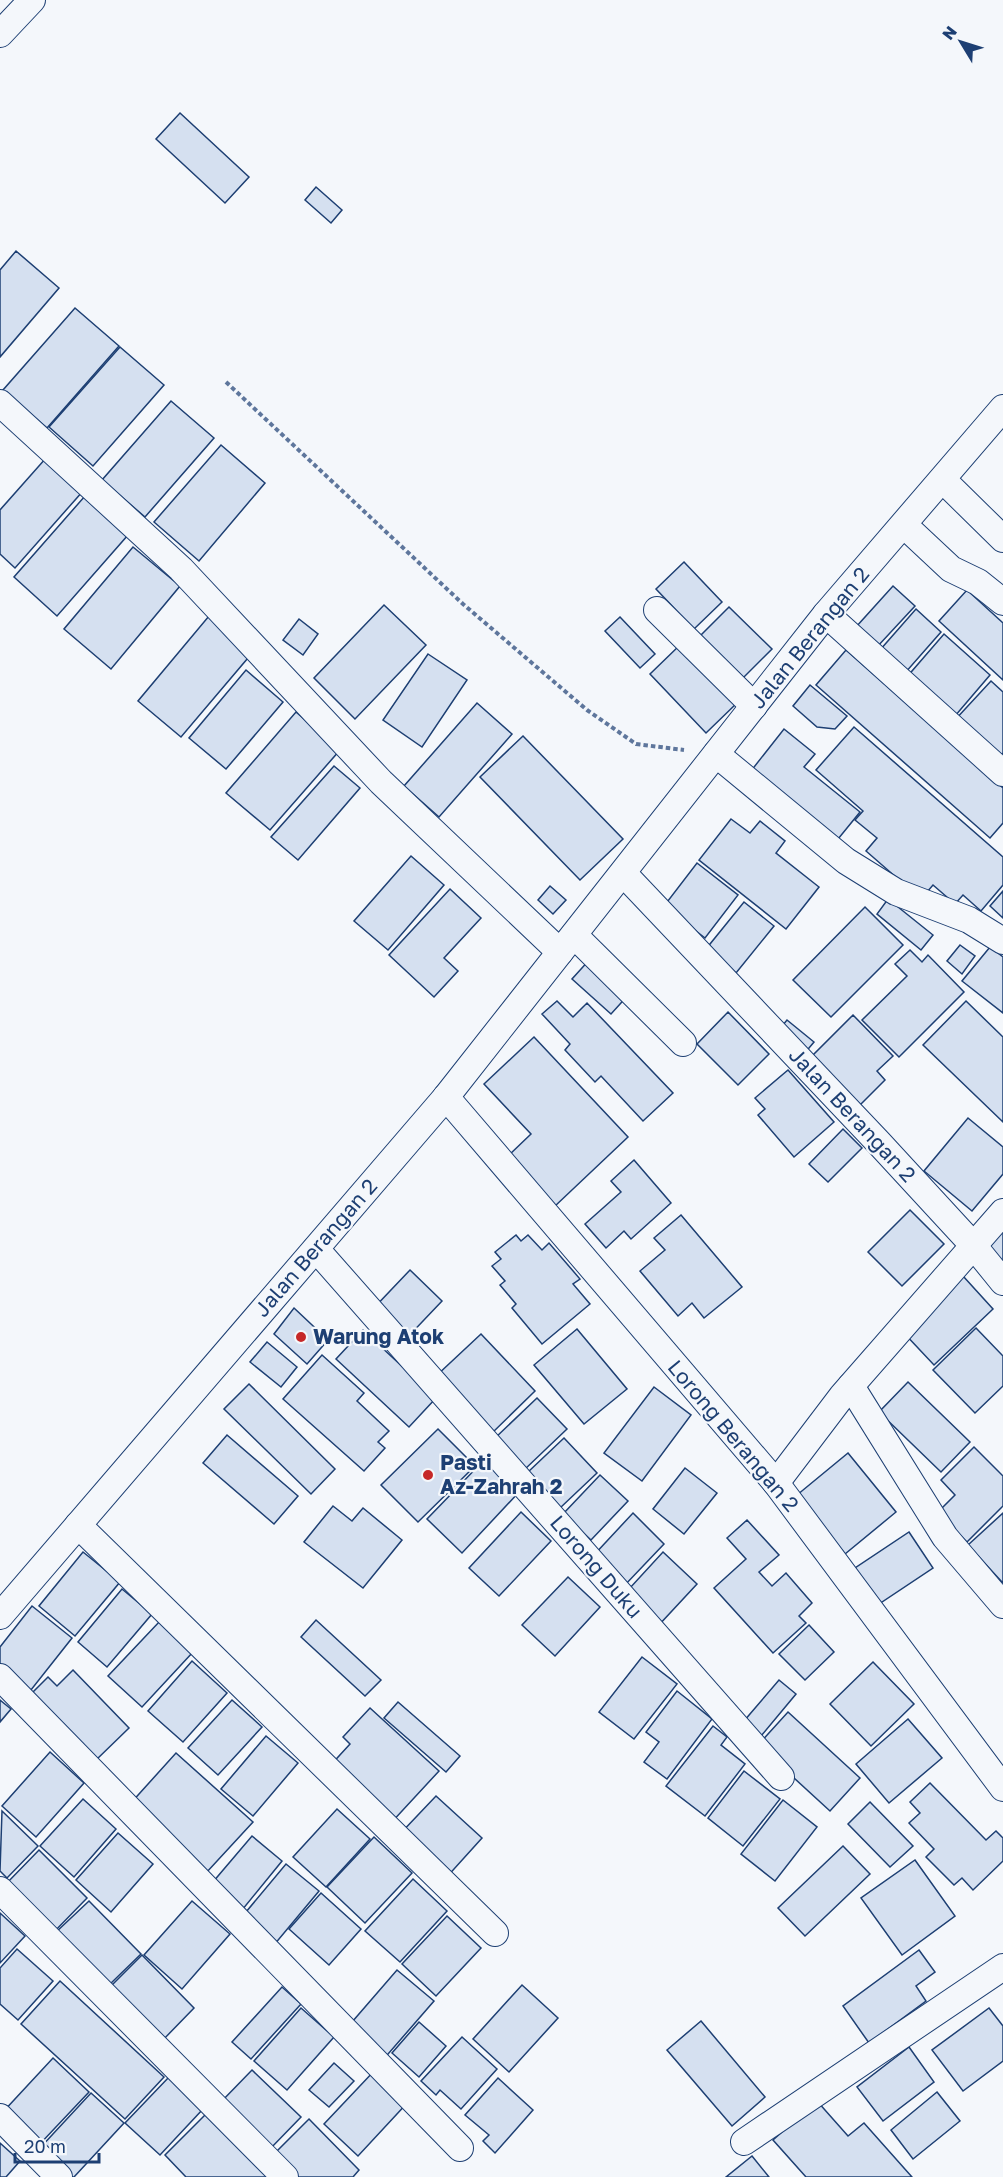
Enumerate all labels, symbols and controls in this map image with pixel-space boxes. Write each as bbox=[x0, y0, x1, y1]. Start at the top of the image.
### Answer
north arrow bbox=[931, 12, 991, 72]
text: N bbox=[938, 22, 961, 44]
street label: Jalan Berangan 2 bbox=[744, 561, 874, 713]
street label: Jalan Berangan 2 bbox=[784, 1042, 922, 1187]
street label: Jalan Berangan 2 bbox=[248, 1173, 382, 1322]
place label: Warung Atok bbox=[313, 1323, 444, 1349]
marker: Warung Atok bbox=[294, 1330, 308, 1344]
street label: Lorong Berangan 2 bbox=[663, 1354, 805, 1517]
place label: Pasti Az-Zahrah 2 bbox=[440, 1449, 563, 1499]
marker: Pasti Az-Zahrah 2 bbox=[421, 1468, 435, 1482]
street label: Lorong Duku bbox=[545, 1510, 649, 1623]
scale bar bbox=[15, 2126, 99, 2164]
text: 20 m bbox=[24, 2135, 66, 2157]

